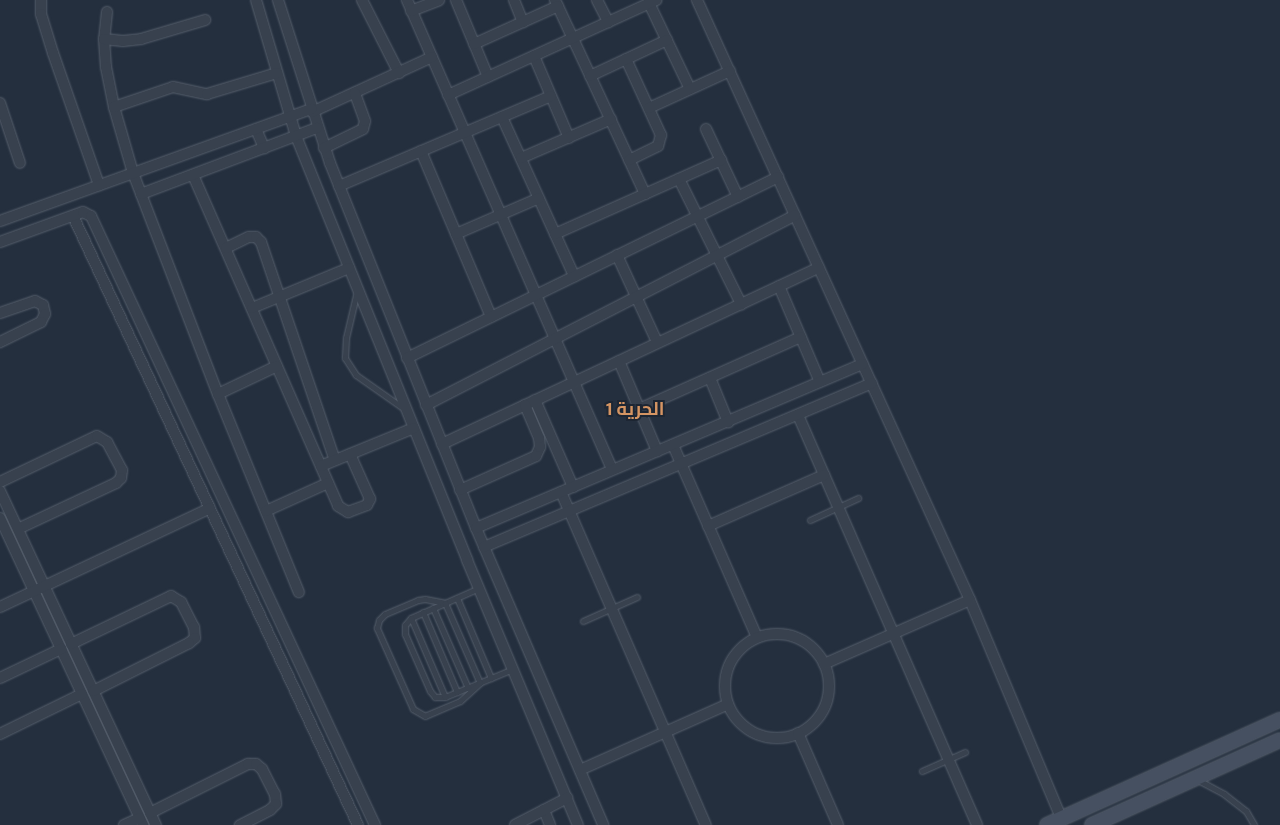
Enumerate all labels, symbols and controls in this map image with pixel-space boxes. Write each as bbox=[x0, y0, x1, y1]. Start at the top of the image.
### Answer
district label: الحرية 1 bbox=[606, 398, 664, 420]

